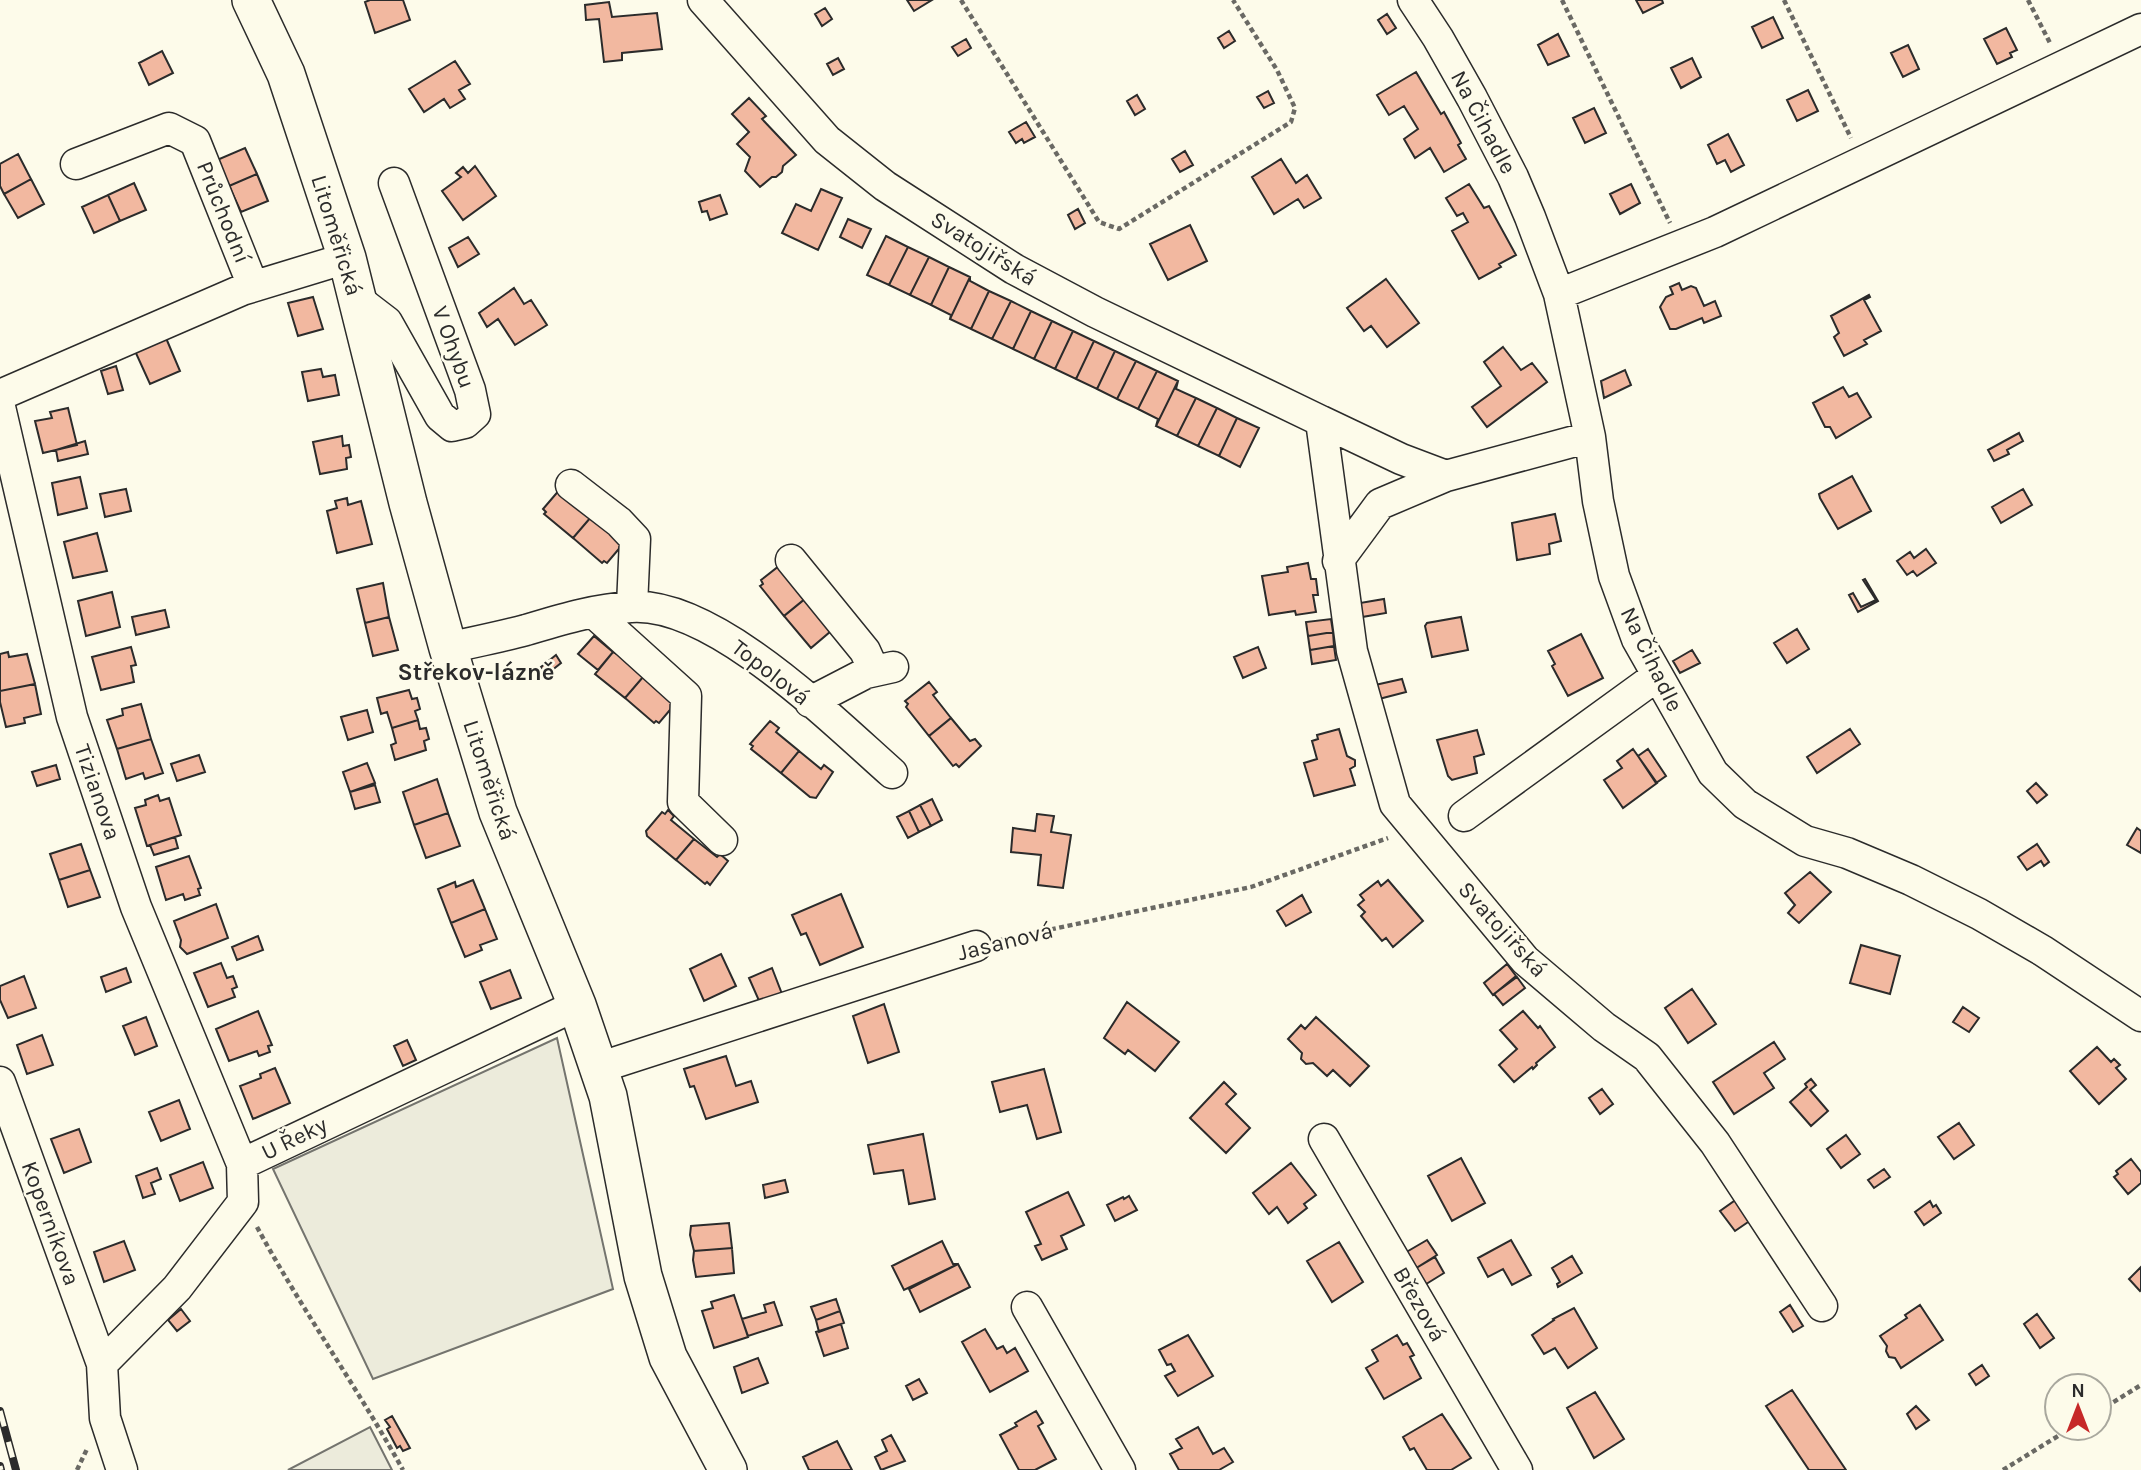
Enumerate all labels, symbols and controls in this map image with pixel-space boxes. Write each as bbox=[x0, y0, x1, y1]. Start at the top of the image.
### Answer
street label: Na Čihadle bbox=[1445, 66, 1522, 179]
street label: Průchodní bbox=[191, 157, 256, 267]
street label: Litoměřická bbox=[305, 172, 368, 299]
street label: Svatojiřská bbox=[926, 205, 1042, 292]
street label: V Ohybu bbox=[426, 302, 481, 392]
street label: Na Čihadle bbox=[1615, 602, 1689, 716]
street label: Topolová bbox=[726, 634, 815, 711]
district label: Střekov-lázně bbox=[397, 658, 555, 686]
street label: Litoměřická bbox=[457, 717, 522, 844]
street label: Tizianova bbox=[69, 741, 126, 844]
street label: Svatojiřská bbox=[1453, 876, 1553, 983]
street label: Jasanová bbox=[955, 917, 1056, 966]
street label: U Řeky bbox=[257, 1111, 332, 1166]
street label: Koperníkova bbox=[16, 1157, 86, 1289]
street label: Březová bbox=[1387, 1262, 1452, 1347]
north arrow bbox=[2043, 1372, 2113, 1442]
text: N bbox=[2071, 1380, 2085, 1402]

